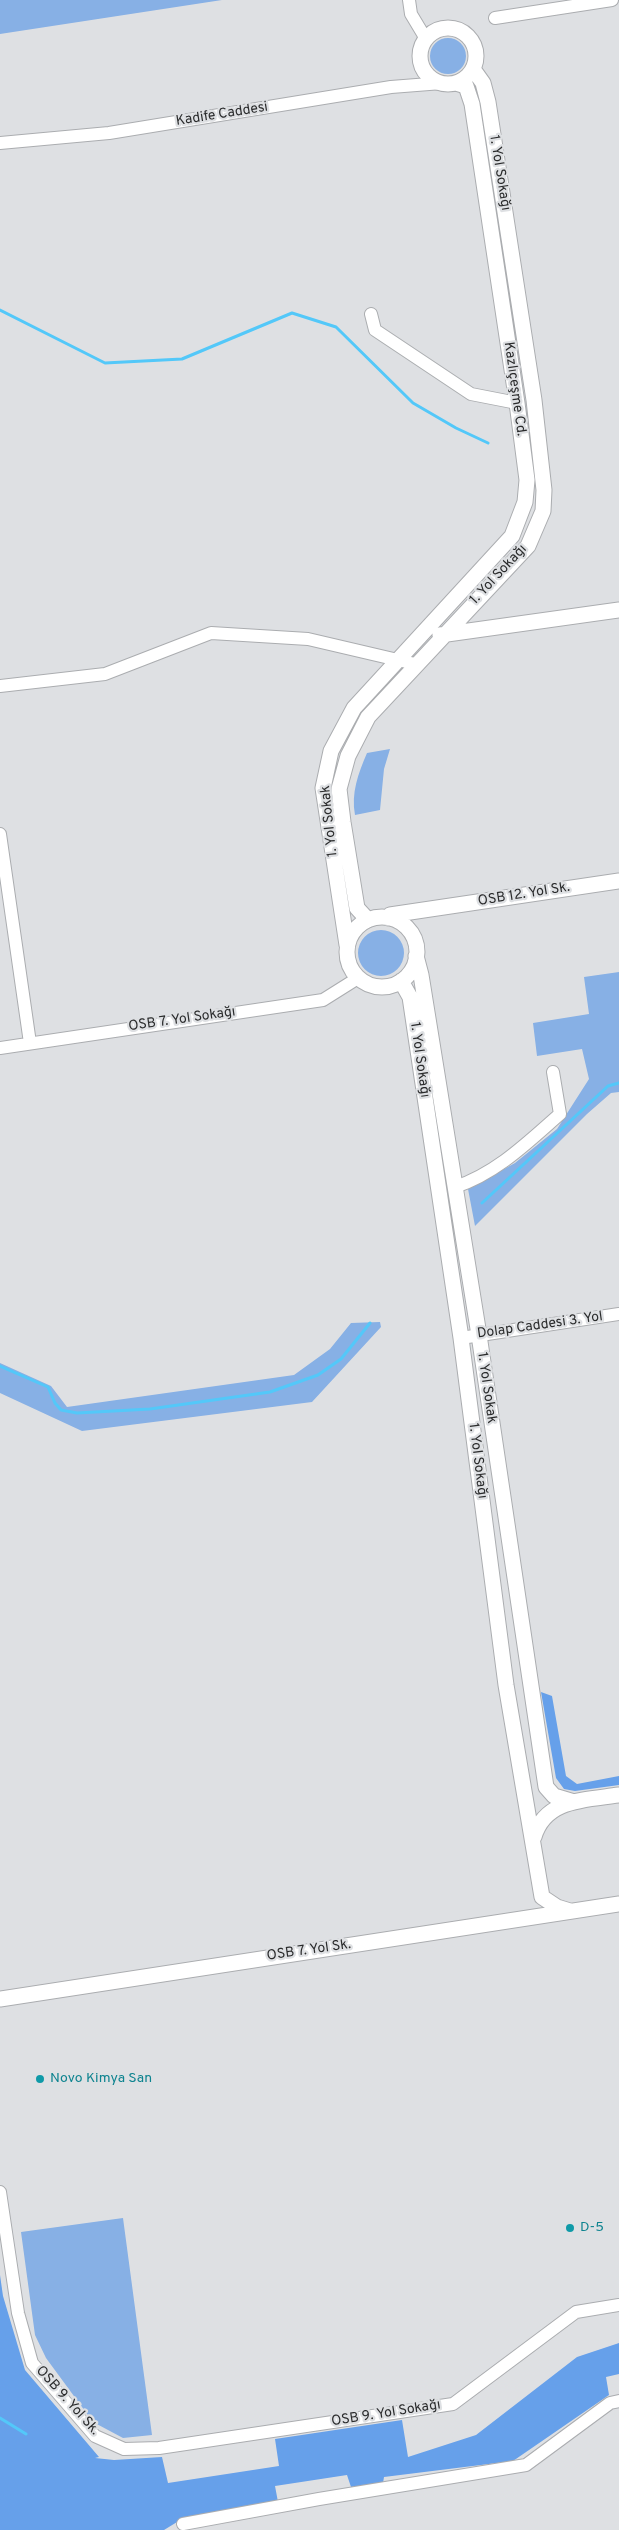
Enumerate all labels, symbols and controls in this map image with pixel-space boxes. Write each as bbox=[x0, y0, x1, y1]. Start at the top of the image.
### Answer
street label: Kadife Caddesi bbox=[175, 99, 269, 131]
street label: 1. Yol Sokağı bbox=[485, 134, 513, 212]
street label: Kazlıçeşme Cd. bbox=[499, 341, 529, 437]
street label: 1. Yol Sokağı bbox=[467, 541, 531, 609]
street label: 1. Yol Sokak bbox=[318, 784, 342, 858]
street label: OSB 12. Yol Sk. bbox=[477, 879, 571, 911]
street label: OSB 7. Yol Sokağı bbox=[127, 1004, 237, 1036]
street label: 1. Yol Sokağı bbox=[405, 1021, 433, 1099]
street label: Dolap Caddesi 3. Yol bbox=[476, 1309, 604, 1343]
street label: 1. Yol Sokak bbox=[473, 1351, 499, 1425]
street label: 1. Yol Sokağı bbox=[464, 1422, 490, 1500]
street label: OSB 7. Yol Sk. bbox=[266, 1937, 352, 1965]
place label: Novo Kimya San bbox=[50, 2071, 152, 2087]
marker: Novo Kimya San bbox=[34, 2073, 46, 2085]
place label: D-5 bbox=[580, 2220, 604, 2236]
marker: D-5 bbox=[564, 2222, 576, 2234]
street label: OSB 9. Yol Sk. bbox=[32, 2363, 102, 2439]
street label: OSB 9. Yol Sokağı bbox=[330, 2397, 442, 2431]

